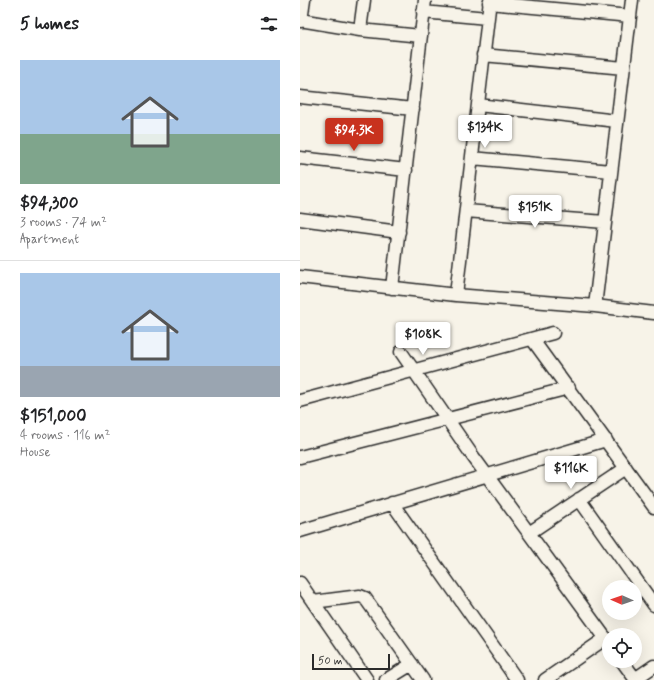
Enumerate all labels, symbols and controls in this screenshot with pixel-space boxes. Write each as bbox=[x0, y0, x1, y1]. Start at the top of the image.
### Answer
text: 5 homes bbox=[20, 13, 79, 35]
icon: filters bbox=[258, 13, 280, 35]
icon: home bbox=[114, 86, 186, 158]
pin: $134K bbox=[457, 115, 513, 149]
pin: $94.3K bbox=[321, 118, 387, 152]
text: $134K bbox=[467, 119, 503, 136]
text: $94.3K bbox=[334, 122, 374, 139]
text: $94,300 bbox=[20, 192, 79, 214]
pin: $151K bbox=[507, 195, 563, 229]
text: $151K bbox=[518, 199, 552, 216]
text: 3 rooms · 74 m² bbox=[20, 214, 107, 231]
text: Apartment bbox=[20, 231, 79, 248]
icon: home bbox=[114, 299, 186, 371]
pin: $108K bbox=[395, 322, 451, 356]
text: $108K bbox=[404, 326, 442, 343]
text: $151,000 bbox=[20, 405, 86, 427]
text: 4 rooms · 116 m² bbox=[20, 427, 110, 444]
text: House bbox=[20, 444, 51, 461]
pin: $116K bbox=[543, 456, 599, 490]
text: $116K bbox=[554, 460, 588, 477]
north arrow bbox=[602, 580, 642, 620]
map controls bbox=[602, 580, 642, 668]
button: locate bbox=[602, 628, 642, 668]
scale bar bbox=[312, 652, 390, 671]
text: 50 m bbox=[318, 654, 343, 668]

